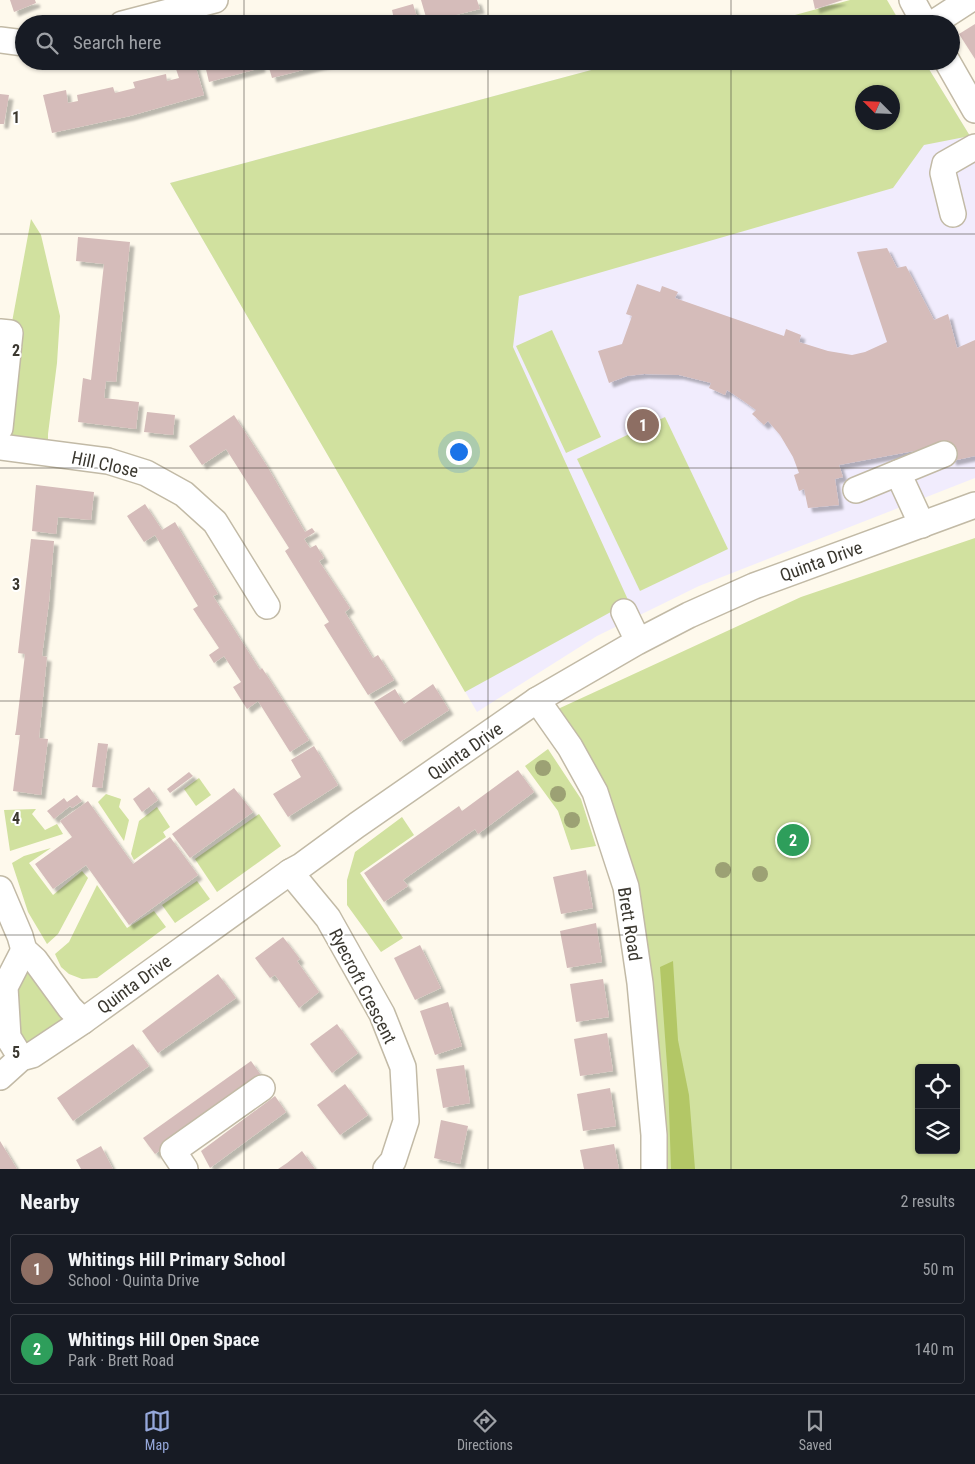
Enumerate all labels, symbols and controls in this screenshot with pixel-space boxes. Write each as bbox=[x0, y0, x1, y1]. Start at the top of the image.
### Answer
search box bbox=[15, 15, 960, 70]
icon: search bbox=[33, 29, 61, 57]
text: Search here bbox=[73, 31, 161, 54]
north arrow bbox=[855, 85, 900, 130]
text: 1 bbox=[12, 108, 20, 127]
text: 2 bbox=[12, 341, 20, 360]
pin: 1 bbox=[627, 406, 659, 444]
your location bbox=[446, 439, 472, 465]
street label: Hill Close bbox=[70, 447, 140, 481]
street label: Quinta Drive bbox=[777, 536, 865, 586]
text: 3 bbox=[12, 575, 20, 594]
street label: Quinta Drive bbox=[424, 718, 506, 784]
text: 4 bbox=[12, 809, 20, 828]
pin: 2 bbox=[777, 821, 809, 859]
street label: Brett Road bbox=[614, 886, 646, 962]
street label: Ryecroft Crescent bbox=[325, 925, 401, 1047]
street label: Quinta Drive bbox=[93, 950, 175, 1018]
text: 5 bbox=[12, 1043, 20, 1062]
map controls bbox=[915, 1064, 960, 1154]
button: locate bbox=[915, 1064, 960, 1109]
button: layers bbox=[915, 1109, 960, 1154]
text: Nearby bbox=[20, 1190, 79, 1214]
text: 2 results bbox=[900, 1192, 955, 1211]
text: Whitings Hill Primary School bbox=[68, 1248, 286, 1271]
text: 1 bbox=[33, 1260, 41, 1279]
text: 50 m bbox=[922, 1260, 954, 1279]
text: School · Quinta Drive bbox=[68, 1271, 199, 1290]
text: Whitings Hill Open Space bbox=[68, 1328, 259, 1351]
text: 2 bbox=[33, 1340, 41, 1359]
text: 140 m bbox=[915, 1340, 954, 1359]
text: Park · Brett Road bbox=[68, 1351, 174, 1370]
tab: Map bbox=[143, 1407, 171, 1453]
tab: Directions bbox=[457, 1407, 513, 1453]
tab: Saved bbox=[799, 1407, 832, 1453]

